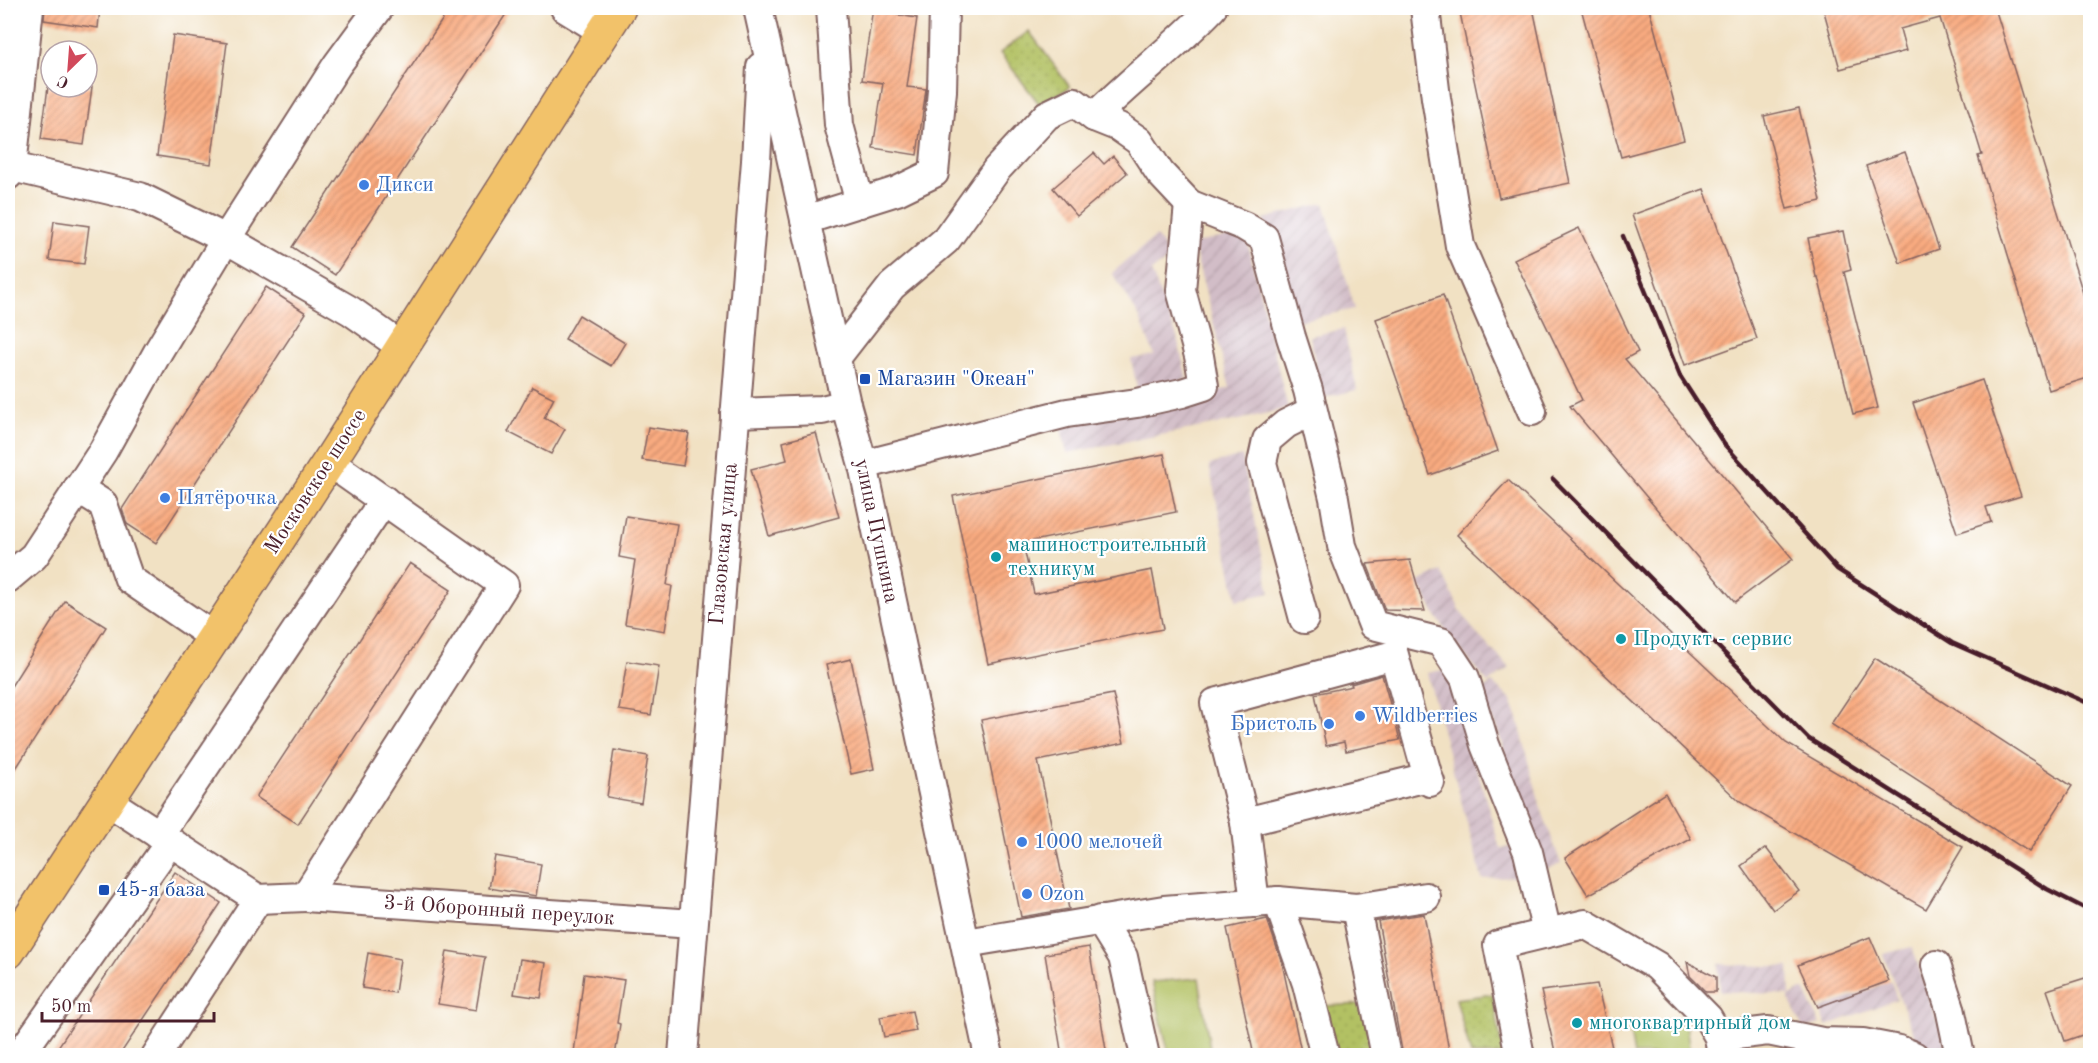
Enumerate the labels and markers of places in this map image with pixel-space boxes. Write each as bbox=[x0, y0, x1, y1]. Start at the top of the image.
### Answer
place label: Дикси bbox=[376, 175, 434, 196]
marker: Дикси bbox=[357, 178, 371, 192]
place label: Магазин "Океан" bbox=[877, 369, 1035, 390]
marker: Магазин "Океан" bbox=[858, 372, 872, 386]
place label: Пятёрочка bbox=[177, 488, 277, 509]
marker: Пятёрочка bbox=[158, 491, 172, 505]
place label: машиностроительный техникум bbox=[1008, 535, 1207, 580]
marker: машиностроительный техникум bbox=[989, 550, 1003, 564]
place label: Продукт - сервис bbox=[1633, 629, 1792, 650]
marker: Продукт - сервис bbox=[1614, 632, 1628, 646]
place label: Wildberries bbox=[1372, 706, 1478, 727]
marker: Wildberries bbox=[1353, 709, 1367, 723]
place label: Бристоль bbox=[1230, 714, 1317, 735]
marker: Бристоль bbox=[1322, 717, 1336, 731]
place label: 1000 мелочей bbox=[1034, 832, 1163, 853]
marker: 1000 мелочей bbox=[1015, 835, 1029, 849]
place label: 45-я база bbox=[116, 880, 205, 901]
marker: 45-я база bbox=[97, 883, 111, 897]
place label: Ozon bbox=[1039, 884, 1085, 905]
marker: Ozon bbox=[1020, 887, 1034, 901]
place label: многоквартирный дом bbox=[1589, 1013, 1791, 1034]
marker: многоквартирный дом bbox=[1570, 1016, 1584, 1030]

